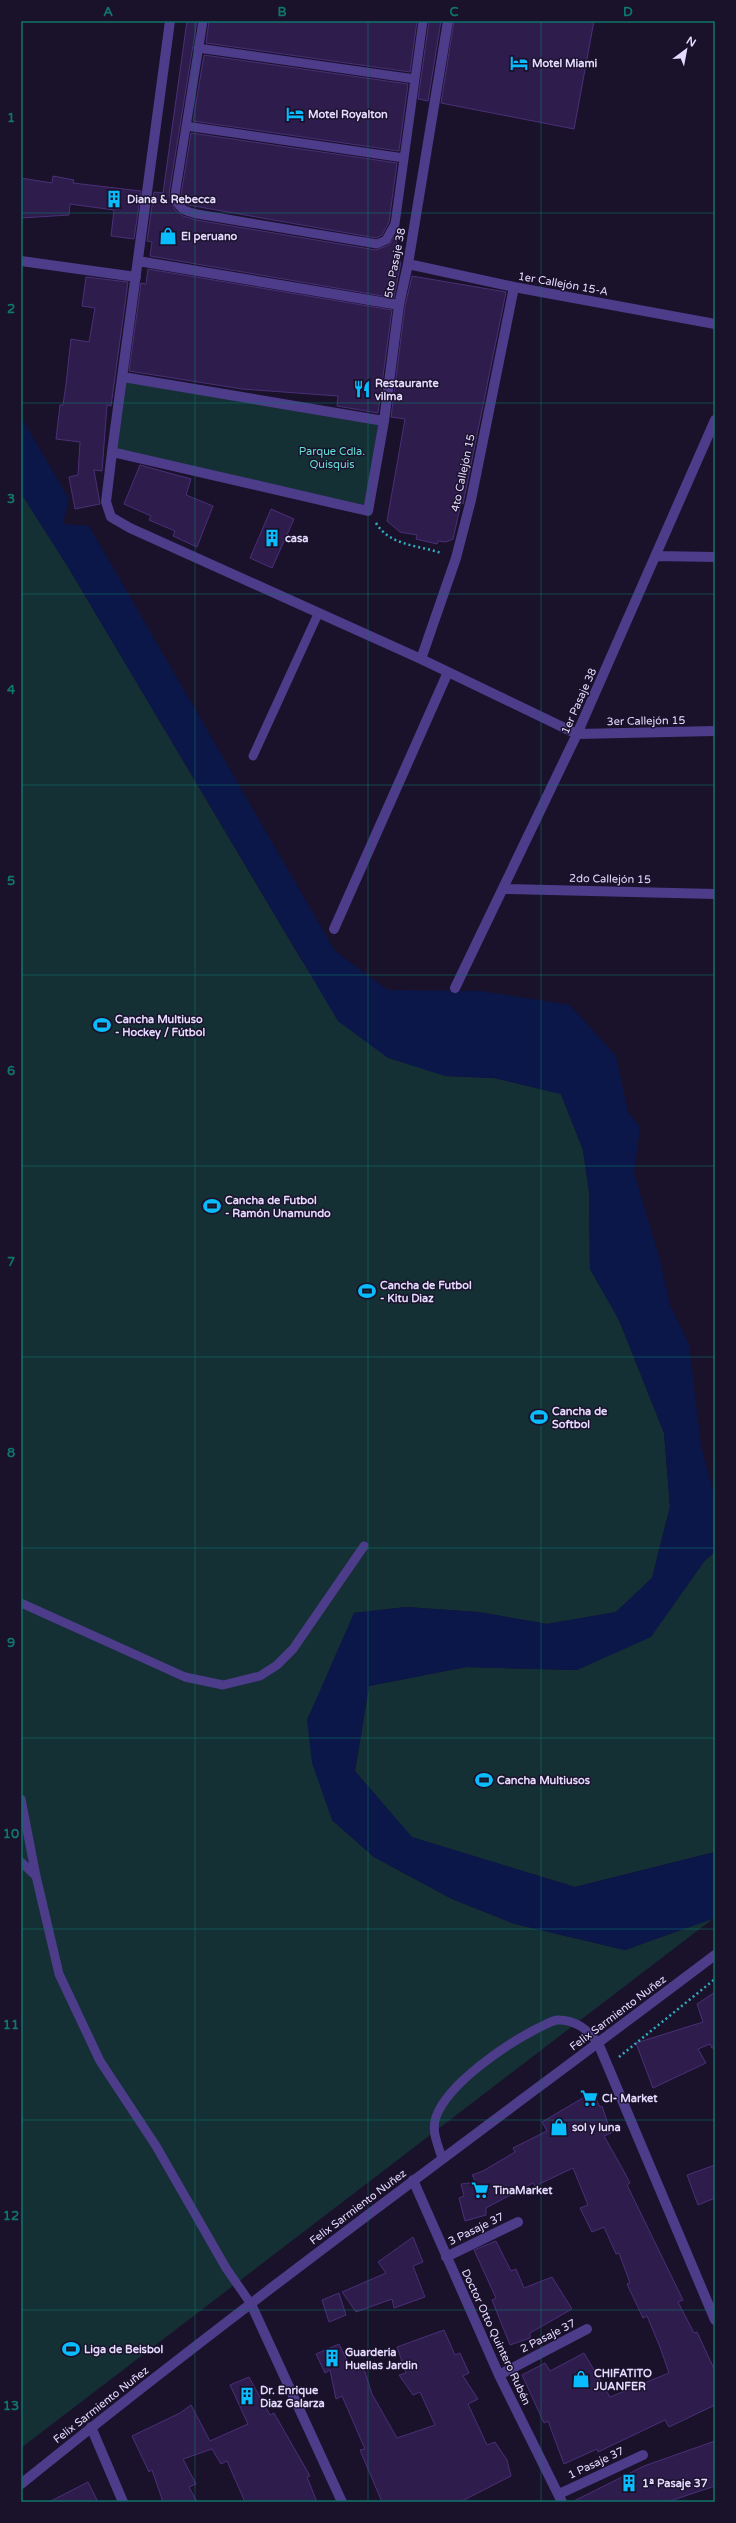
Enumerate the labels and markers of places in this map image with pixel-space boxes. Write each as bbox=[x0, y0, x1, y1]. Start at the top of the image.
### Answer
hotel icon: Motel Miami bbox=[509, 53, 529, 73]
place label: Motel Miami bbox=[532, 57, 598, 70]
hotel icon: Motel Royalton bbox=[285, 104, 305, 124]
place label: Motel Royalton bbox=[308, 108, 388, 122]
building icon: Diana & Rebecca bbox=[104, 189, 124, 209]
place label: Diana & Rebecca bbox=[127, 193, 216, 206]
shop icon: El peruano bbox=[158, 226, 178, 246]
place label: El peruano bbox=[181, 230, 238, 244]
place label: Restaurante vilma bbox=[375, 377, 439, 403]
restaurant icon: Restaurante vilma bbox=[352, 379, 372, 399]
building icon: casa bbox=[262, 528, 282, 548]
place label: casa bbox=[285, 532, 309, 545]
place label: Cancha Multiuso - Hockey / Fútbol bbox=[115, 1013, 205, 1040]
sports icon: Cancha Multiuso - Hockey / Fútbol bbox=[92, 1015, 112, 1035]
place label: Cancha de Futbol - Ramón Unamundo bbox=[225, 1194, 331, 1220]
sports icon: Cancha de Futbol - Ramón Unamundo bbox=[202, 1196, 222, 1216]
place label: Cancha de Futbol - Kitu Diaz bbox=[380, 1279, 472, 1305]
sports icon: Cancha de Futbol - Kitu Diaz bbox=[357, 1281, 377, 1301]
place label: Cancha de Softbol bbox=[552, 1405, 608, 1431]
sports icon: Cancha de Softbol bbox=[529, 1407, 549, 1427]
sports icon: Cancha Multiusos bbox=[474, 1770, 494, 1790]
place label: Cancha Multiusos bbox=[497, 1774, 591, 1787]
supermarket icon: CI- Market bbox=[579, 2088, 599, 2108]
place label: CI- Market bbox=[602, 2092, 658, 2105]
shop icon: sol y luna bbox=[549, 2117, 569, 2137]
place label: sol y luna bbox=[572, 2121, 621, 2135]
supermarket icon: TinaMarket bbox=[470, 2180, 490, 2200]
place label: TinaMarket bbox=[492, 2184, 553, 2197]
sports icon: Liga de Beisbol bbox=[61, 2339, 81, 2359]
place label: Liga de Beisbol bbox=[84, 2343, 164, 2357]
place label: Guarderia Huellas Jardin bbox=[345, 2346, 418, 2372]
building icon: Guarderia Huellas Jardin bbox=[322, 2348, 342, 2368]
place label: CHIFATITO JUANFER bbox=[593, 2367, 652, 2393]
shop icon: CHIFATITO JUANFER bbox=[571, 2369, 591, 2389]
place label: Dr. Enrique Diaz Galarza bbox=[260, 2384, 325, 2410]
building icon: Dr. Enrique Diaz Galarza bbox=[237, 2386, 257, 2406]
building icon: 1ª Pasaje 37 bbox=[619, 2473, 639, 2493]
place label: 1ª Pasaje 37 bbox=[642, 2477, 708, 2491]

